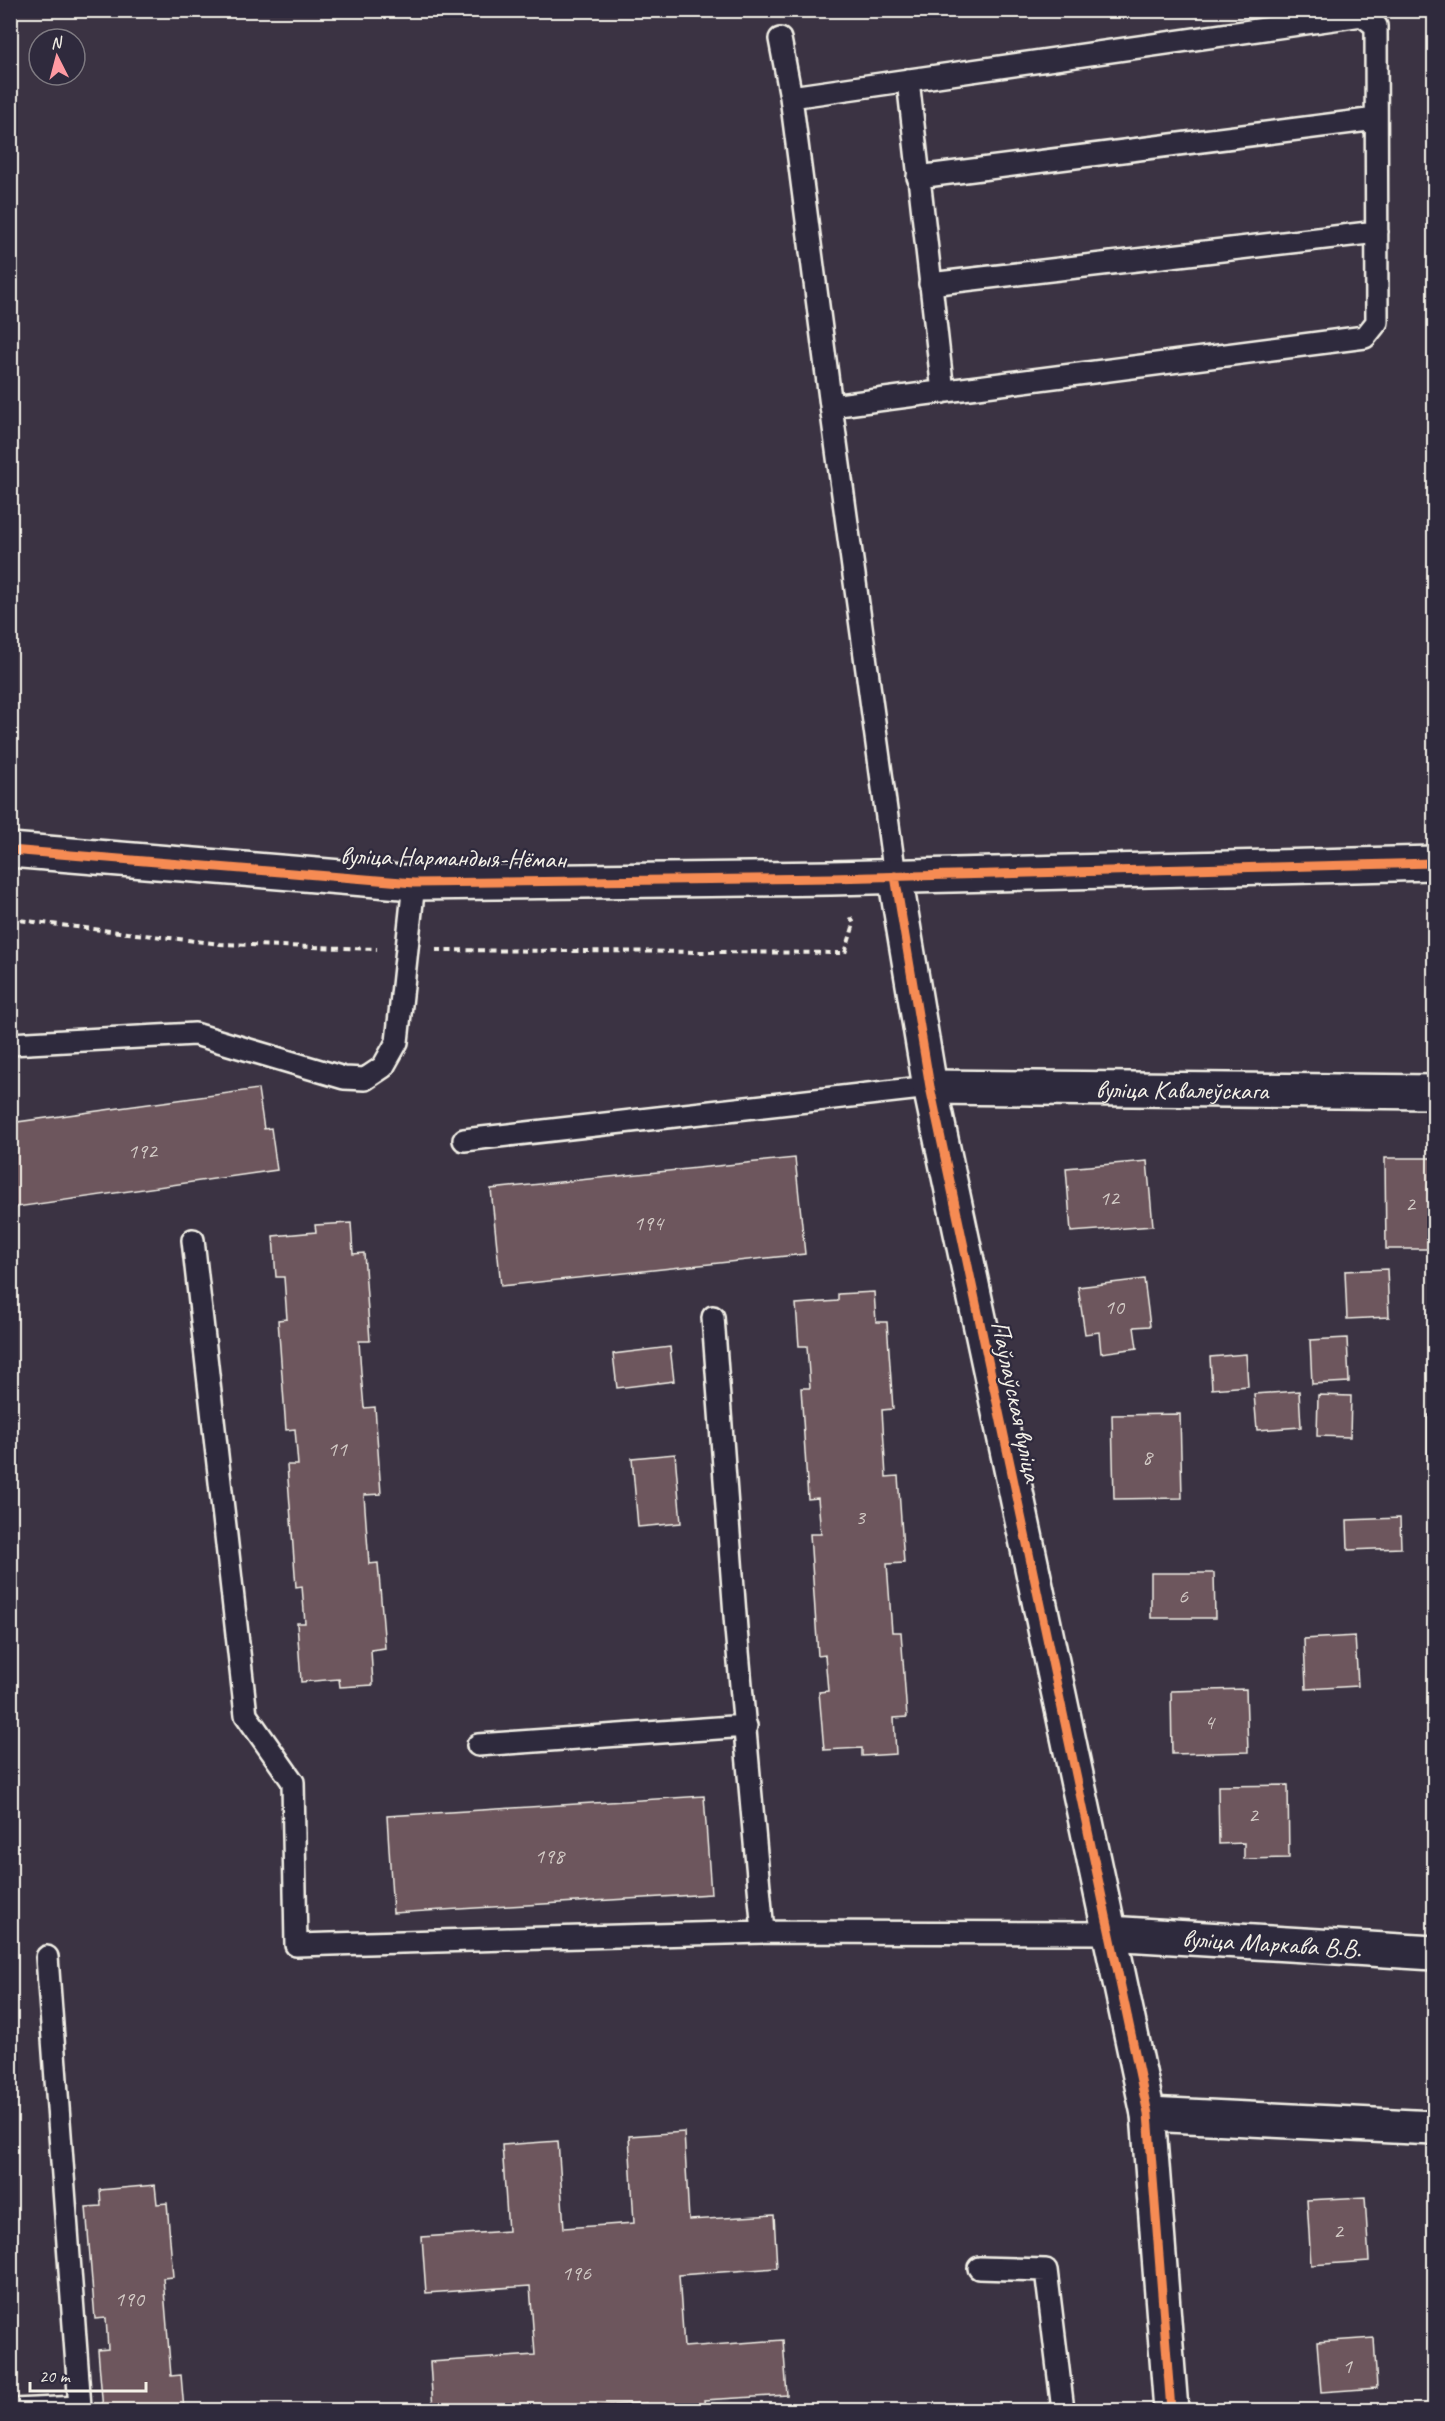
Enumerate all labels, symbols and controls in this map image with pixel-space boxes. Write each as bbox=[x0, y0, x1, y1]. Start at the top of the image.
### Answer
north arrow bbox=[27, 27, 87, 87]
text: N bbox=[50, 32, 65, 54]
street label: вуліца Нармандыя-Нёман bbox=[340, 839, 568, 876]
street label: вуліца Кавалеўскага bbox=[1095, 1073, 1270, 1107]
house number: 192 bbox=[127, 1137, 159, 1165]
house number: 12 bbox=[1099, 1184, 1121, 1212]
house number: 2 bbox=[1405, 1190, 1417, 1218]
house number: 194 bbox=[633, 1209, 665, 1237]
house number: 10 bbox=[1104, 1293, 1126, 1321]
street label: Паўлаўская вуліца bbox=[983, 1318, 1050, 1486]
house number: 11 bbox=[327, 1435, 348, 1463]
house number: 8 bbox=[1142, 1443, 1154, 1471]
house number: 3 bbox=[855, 1503, 867, 1531]
house number: 6 bbox=[1178, 1582, 1189, 1610]
house number: 4 bbox=[1204, 1708, 1216, 1736]
house number: 2 bbox=[1248, 1801, 1260, 1829]
house number: 198 bbox=[534, 1842, 566, 1870]
street label: вуліца Маркава В.В. bbox=[1181, 1922, 1363, 1966]
house number: 2 bbox=[1333, 2217, 1345, 2245]
house number: 196 bbox=[561, 2259, 592, 2287]
house number: 190 bbox=[114, 2285, 146, 2313]
house number: 1 bbox=[1342, 2352, 1353, 2380]
scale bar bbox=[30, 2355, 146, 2393]
text: 20 m bbox=[39, 2365, 72, 2387]

